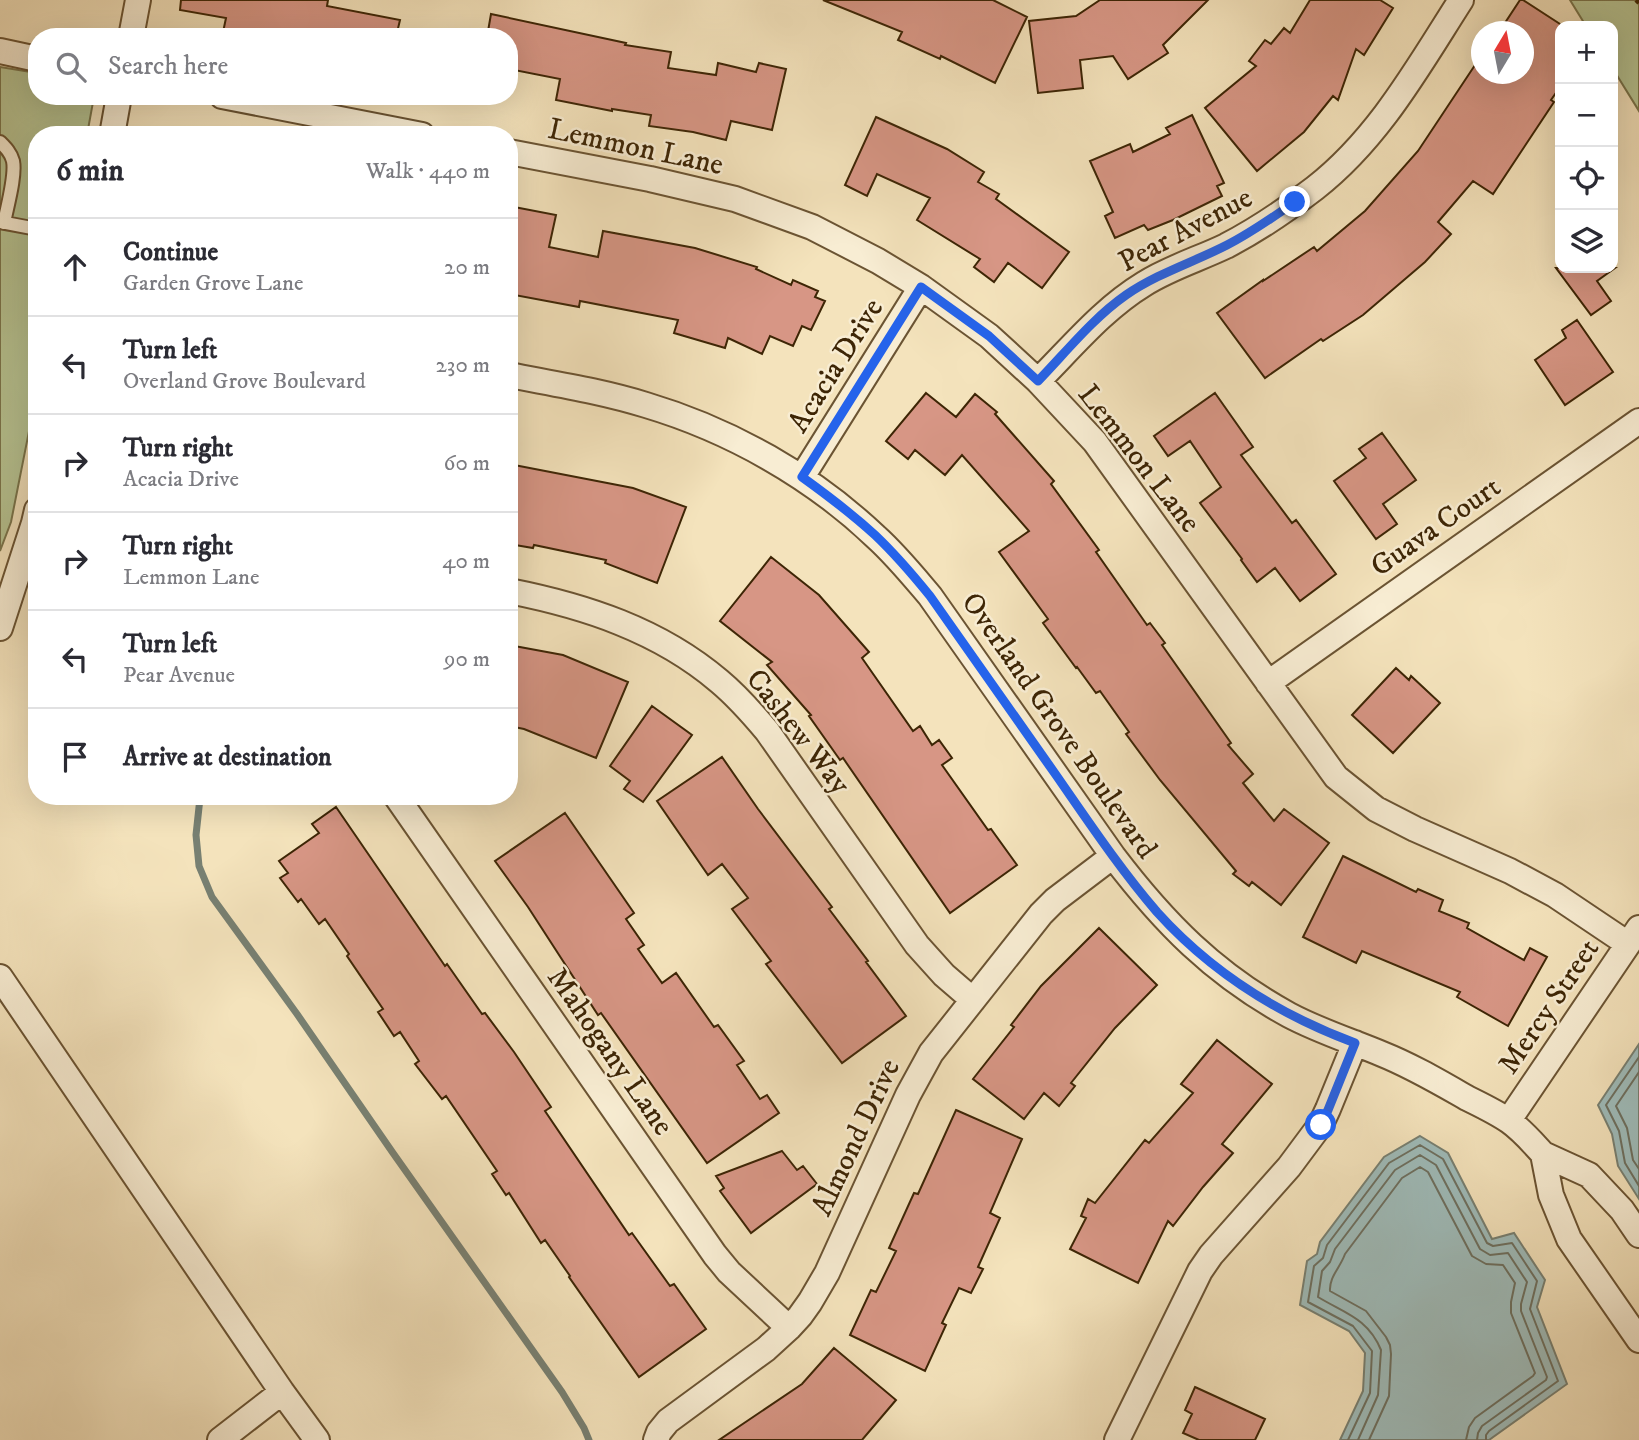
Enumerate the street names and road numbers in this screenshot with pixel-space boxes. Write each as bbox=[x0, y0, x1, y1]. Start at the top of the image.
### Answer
street label: Lemmon Lane bbox=[545, 111, 727, 184]
street label: Pear Avenue bbox=[1112, 180, 1259, 281]
street label: Acacia Drive bbox=[780, 292, 892, 440]
street label: Lemmon Lane bbox=[1069, 377, 1208, 540]
street label: Guava Court bbox=[1364, 469, 1508, 585]
street label: Overland Grove Boulevard bbox=[953, 586, 1165, 866]
street label: Cashew Way bbox=[737, 662, 859, 803]
street label: Mercy Street bbox=[1491, 932, 1608, 1081]
street label: Mahogany Lane bbox=[538, 961, 681, 1143]
street label: Almond Drive bbox=[804, 1053, 909, 1222]

